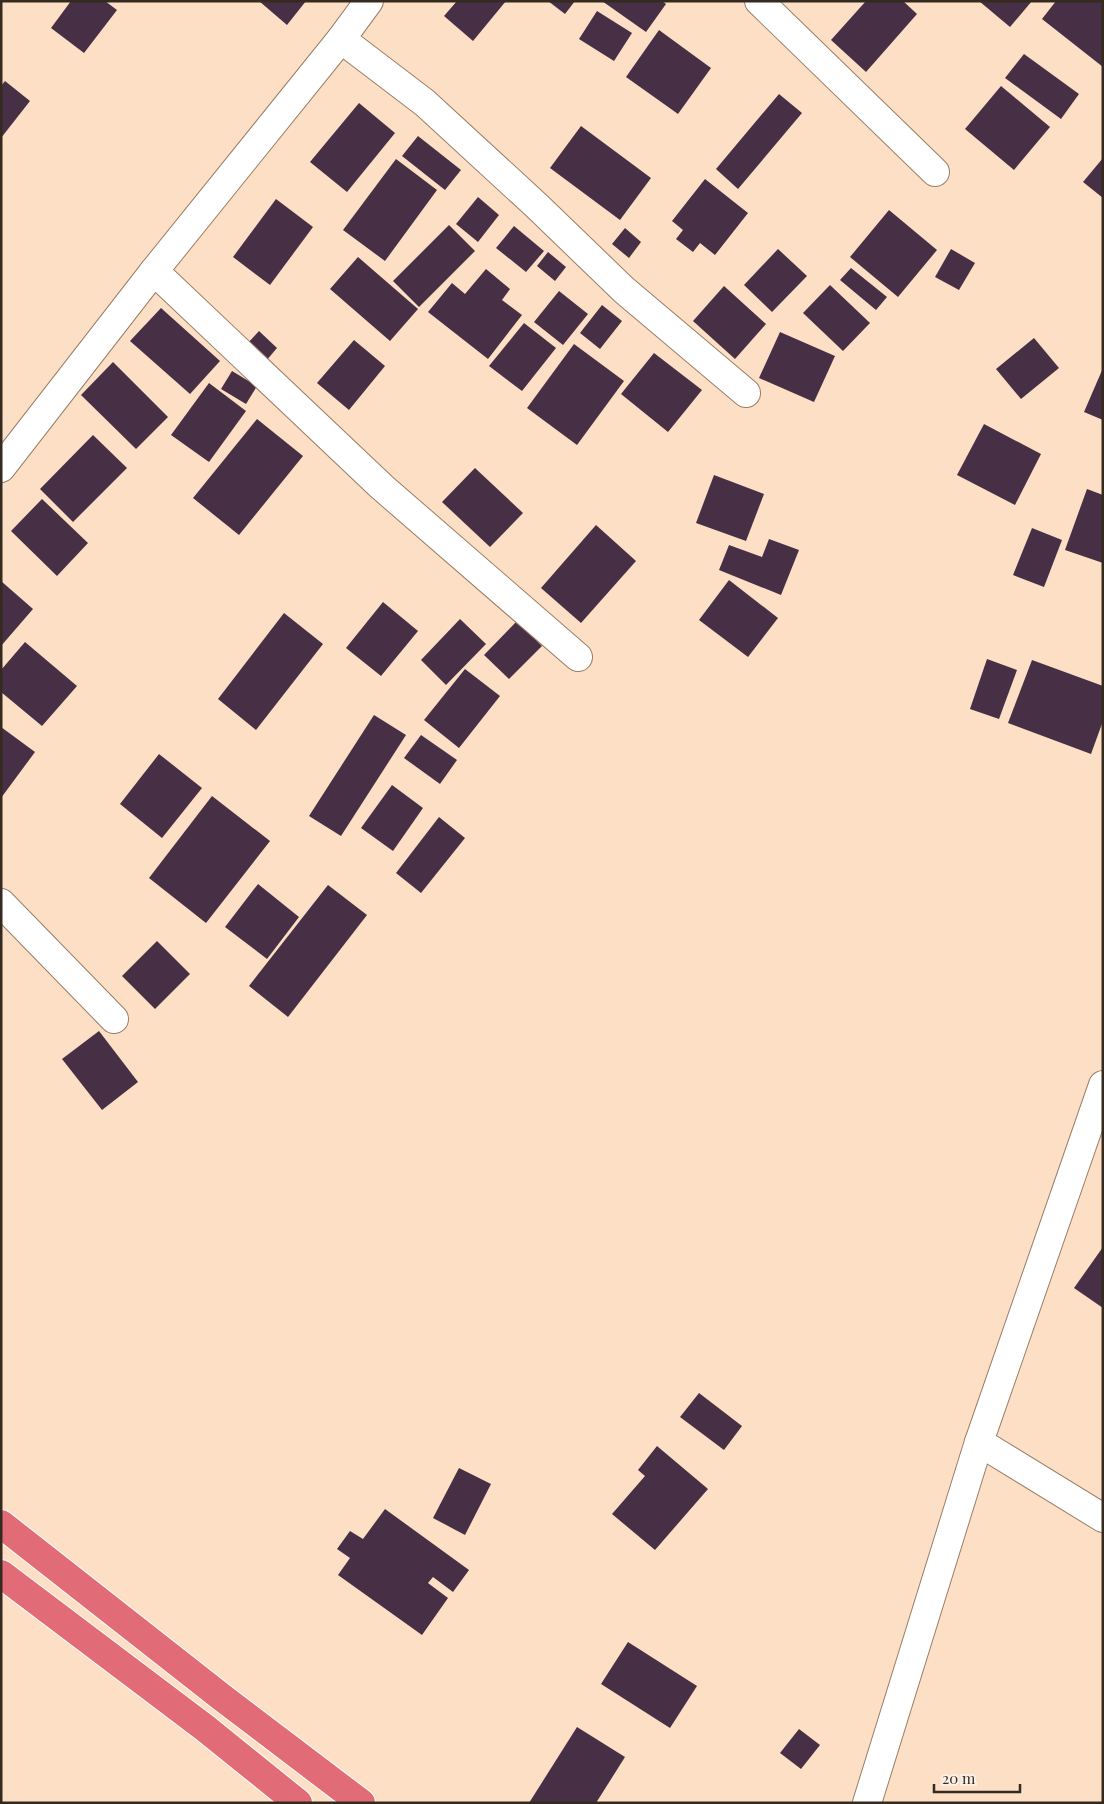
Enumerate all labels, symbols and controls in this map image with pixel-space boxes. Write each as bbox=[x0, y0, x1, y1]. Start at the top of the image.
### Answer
scale bar bbox=[934, 1762, 1020, 1794]
text: 20 m bbox=[942, 1768, 976, 1788]

